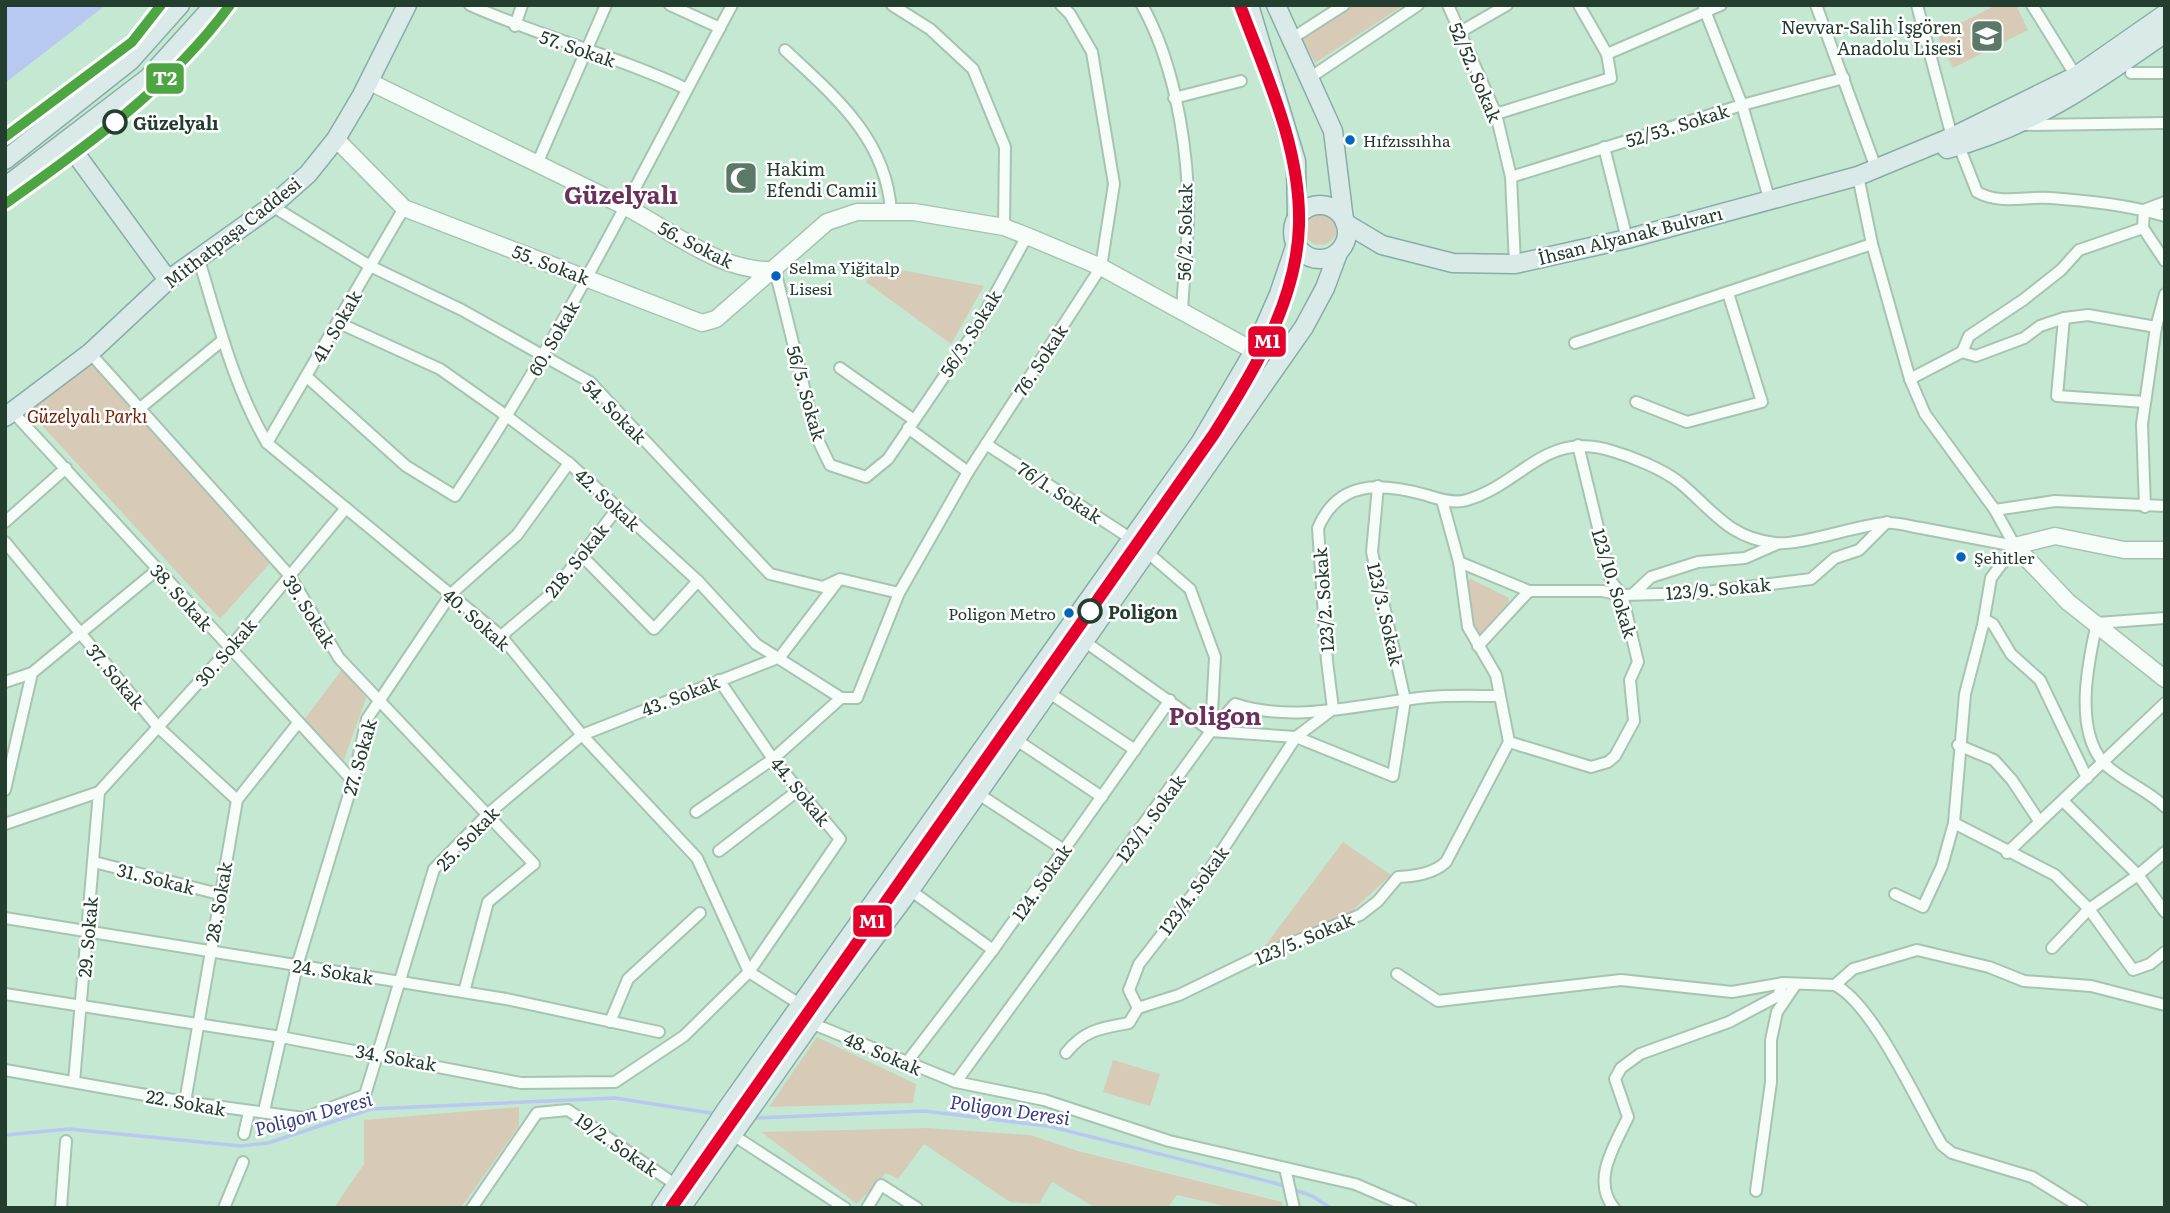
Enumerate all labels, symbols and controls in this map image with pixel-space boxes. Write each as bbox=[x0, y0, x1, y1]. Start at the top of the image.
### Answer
place label: Nevvar-Salih İşgören Anadolu Lisesi bbox=[1781, 13, 1962, 61]
school or university icon: Nevvar-Salih İşgören Anadolu Lisesi bbox=[1968, 17, 2006, 55]
street label: 52/52. Sokak bbox=[1443, 18, 1510, 127]
street label: 57. Sokak bbox=[536, 22, 621, 74]
line badge: T2 bbox=[145, 62, 185, 95]
text: T2 bbox=[153, 63, 177, 91]
street label: 52/53. Sokak bbox=[1622, 96, 1733, 154]
place label: Güzelyalı bbox=[133, 109, 219, 136]
marker: Güzelyalı bbox=[103, 110, 127, 134]
place label: Hıfzıssıhha bbox=[1363, 128, 1451, 152]
marker: Hıfzıssıhha bbox=[1343, 133, 1357, 147]
place label: Hakim Efendi Camii bbox=[766, 155, 877, 203]
mosque icon: Hakim Efendi Camii bbox=[722, 159, 760, 197]
street label: Mithatpaşa Caddesi bbox=[158, 170, 306, 294]
district label: Güzelyalı bbox=[564, 176, 678, 211]
street label: 56/2. Sokak bbox=[1170, 182, 1198, 281]
street label: İhsan Alyanak Bulvarı bbox=[1535, 199, 1725, 271]
street label: 56. Sokak bbox=[654, 214, 739, 275]
street label: 55. Sokak bbox=[509, 237, 594, 291]
place label: Selma Yiğitalp Lisesi bbox=[789, 255, 900, 300]
marker: Selma Yiğitalp Lisesi bbox=[769, 269, 783, 283]
street label: 56/3. Sokak bbox=[933, 283, 1008, 382]
street label: 41. Sokak bbox=[304, 284, 368, 367]
street label: 60. Sokak bbox=[521, 295, 586, 380]
street label: 76. Sokak bbox=[1007, 318, 1074, 401]
line badge: M1 bbox=[1247, 325, 1287, 358]
text: M1 bbox=[1254, 326, 1280, 354]
street label: 56/5. Sokak bbox=[781, 342, 834, 445]
street label: 54. Sokak bbox=[577, 373, 654, 450]
park label: Güzelyalı Parkı bbox=[27, 402, 148, 429]
street label: 76/1. Sokak bbox=[1012, 455, 1109, 530]
street label: 42. Sokak bbox=[569, 461, 648, 537]
street label: 218. Sokak bbox=[538, 516, 615, 603]
street label: 123/10. Sokak bbox=[1585, 525, 1645, 642]
place label: Şehitler bbox=[1974, 545, 2035, 569]
street label: 123/2. Sokak bbox=[1306, 546, 1340, 653]
marker: Şehitler bbox=[1954, 550, 1968, 564]
street label: 38. Sokak bbox=[145, 558, 220, 637]
street label: 123/3. Sokak bbox=[1361, 560, 1411, 669]
street label: 39. Sokak bbox=[277, 569, 344, 654]
street label: 123/9. Sokak bbox=[1664, 570, 1773, 606]
street label: 40. Sokak bbox=[437, 581, 517, 657]
place label: Poligon bbox=[1108, 598, 1178, 625]
marker: Poligon bbox=[1078, 599, 1102, 623]
place label: Poligon Metro bbox=[948, 601, 1056, 625]
marker: Poligon Metro bbox=[1062, 606, 1076, 620]
street label: 30. Sokak bbox=[188, 611, 263, 692]
street label: 37. Sokak bbox=[80, 637, 152, 716]
street label: 43. Sokak bbox=[637, 667, 724, 722]
district label: Poligon bbox=[1169, 697, 1262, 732]
street label: 27. Sokak bbox=[335, 715, 383, 798]
street label: 44. Sokak bbox=[765, 751, 838, 832]
street label: 123/1. Sokak bbox=[1109, 768, 1192, 868]
street label: 25. Sokak bbox=[429, 799, 505, 876]
street label: 124. Sokak bbox=[1005, 837, 1078, 926]
street label: 123/4. Sokak bbox=[1152, 839, 1235, 940]
street label: 31. Sokak bbox=[114, 855, 199, 901]
street label: 28. Sokak bbox=[198, 859, 239, 944]
street label: 29. Sokak bbox=[70, 895, 104, 978]
line badge: M1 bbox=[852, 904, 893, 938]
street label: 123/5. Sokak bbox=[1250, 905, 1359, 971]
text: M1 bbox=[859, 906, 885, 934]
street label: 24. Sokak bbox=[291, 951, 376, 991]
street label: 48. Sokak bbox=[840, 1025, 927, 1082]
street label: 34. Sokak bbox=[353, 1037, 440, 1078]
street label: 22. Sokak bbox=[144, 1082, 229, 1122]
water label: Poligon Deresi bbox=[251, 1084, 375, 1142]
water label: Poligon Deresi bbox=[948, 1087, 1072, 1131]
street label: 19/2. Sokak bbox=[570, 1105, 665, 1183]

